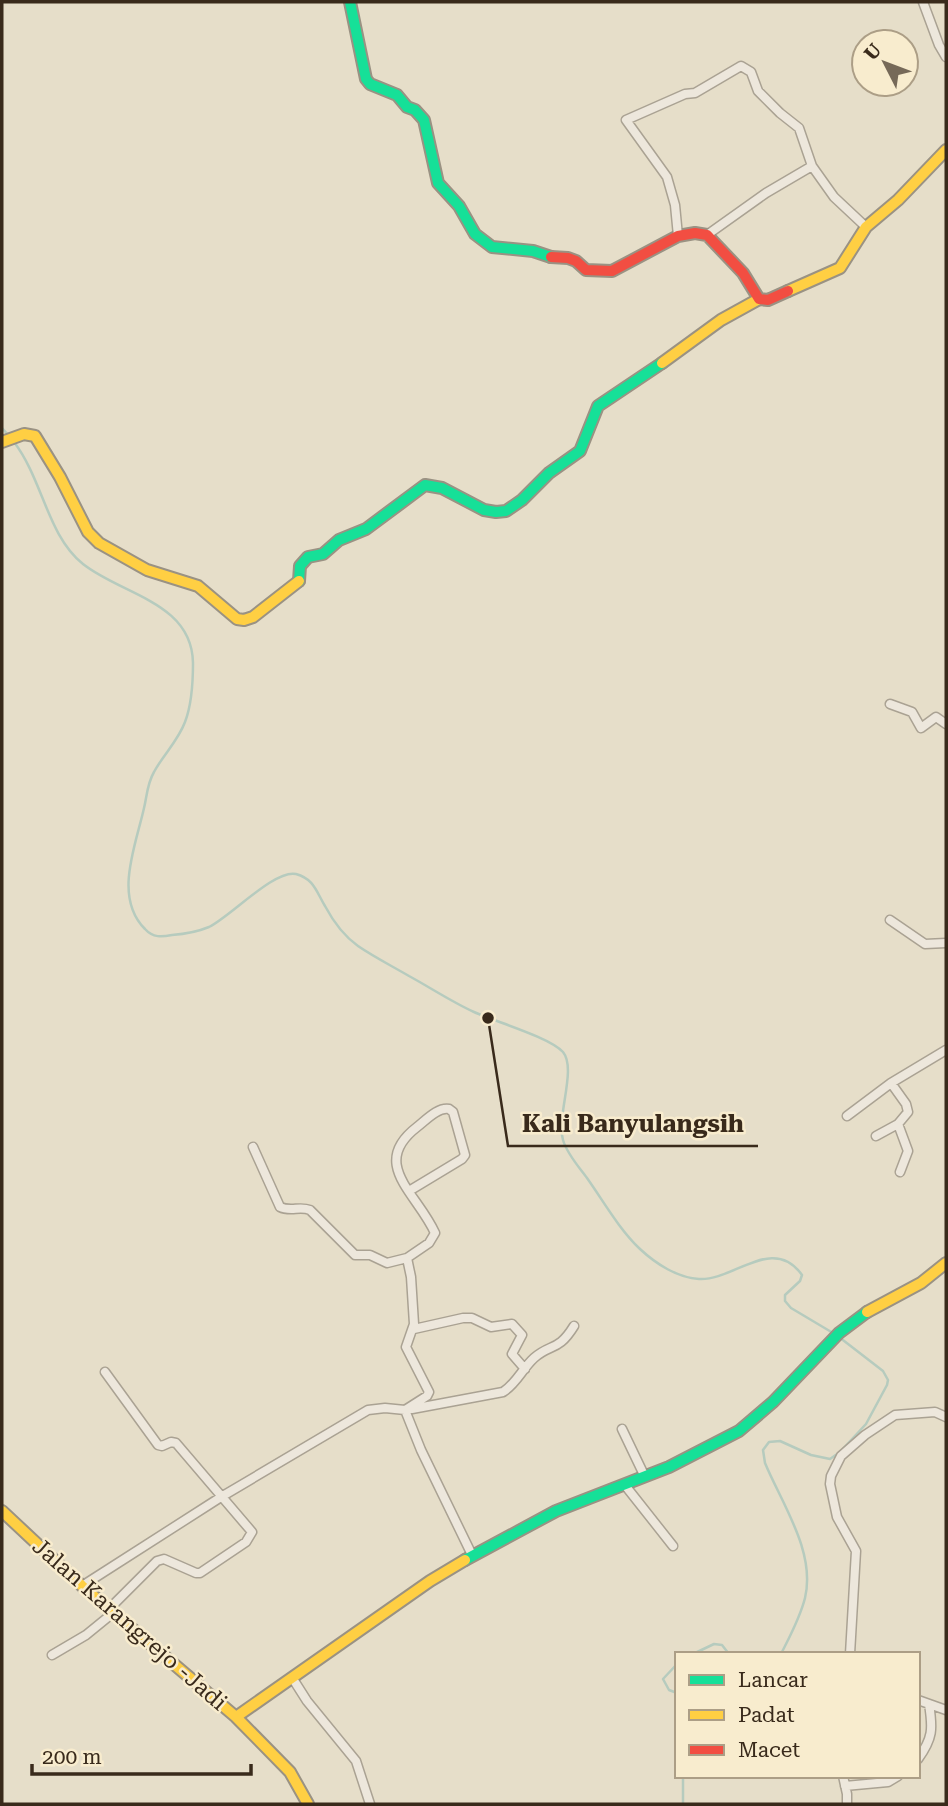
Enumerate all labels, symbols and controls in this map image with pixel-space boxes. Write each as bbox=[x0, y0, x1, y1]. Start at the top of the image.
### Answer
north arrow bbox=[850, 28, 920, 98]
text: U bbox=[859, 39, 886, 65]
callout: Kali Banyulangsih bbox=[508, 1101, 758, 1146]
text: Kali Banyulangsih bbox=[522, 1110, 744, 1138]
street label: Jalan Karangrejo -Jadi bbox=[27, 1533, 232, 1716]
legend bbox=[675, 1652, 920, 1778]
text: Lancar bbox=[738, 1668, 808, 1692]
text: Padat bbox=[738, 1703, 795, 1727]
scale bar bbox=[32, 1732, 250, 1776]
text: Macet bbox=[738, 1738, 800, 1762]
text: 200 m bbox=[42, 1745, 102, 1769]

